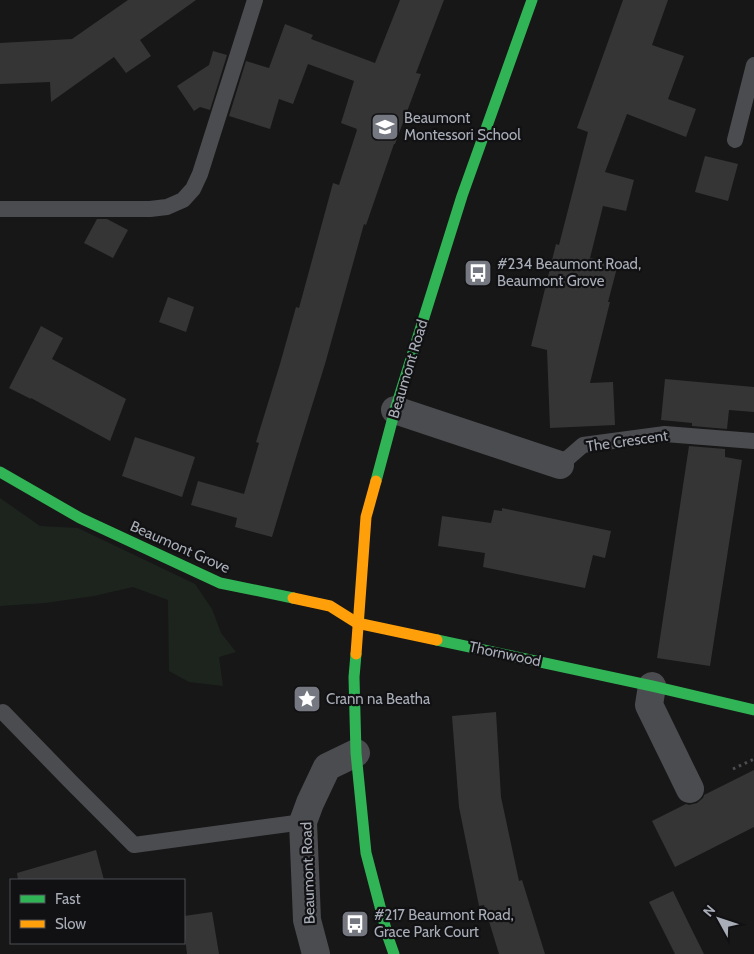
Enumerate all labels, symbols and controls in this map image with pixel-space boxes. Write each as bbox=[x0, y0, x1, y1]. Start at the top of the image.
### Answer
place label: Beaumont Montessori School bbox=[404, 109, 521, 144]
school or university icon: Beaumont Montessori School bbox=[370, 112, 400, 142]
place label: #234 Beaumont Road, Beaumont Grove bbox=[497, 255, 641, 290]
bus stop icon: #234 Beaumont Road, Beaumont Grove bbox=[463, 258, 493, 288]
street label: Beaumont Road bbox=[384, 317, 432, 421]
street label: The Crescent bbox=[585, 426, 669, 456]
street label: Beaumont Grove bbox=[127, 517, 233, 577]
street label: Thornwood bbox=[467, 638, 543, 670]
place icon: Crann na Beatha bbox=[292, 684, 322, 714]
place label: Crann na Beatha bbox=[326, 690, 431, 708]
street label: Beaumont Road bbox=[297, 822, 319, 924]
legend bbox=[10, 879, 185, 944]
text: Fast bbox=[55, 890, 80, 908]
north arrow bbox=[694, 894, 744, 944]
text: N bbox=[699, 901, 719, 920]
place label: #217 Beaumont Road, Grace Park Court bbox=[374, 906, 514, 941]
bus stop icon: #217 Beaumont Road, Grace Park Court bbox=[340, 909, 370, 939]
text: Slow bbox=[55, 915, 86, 933]

